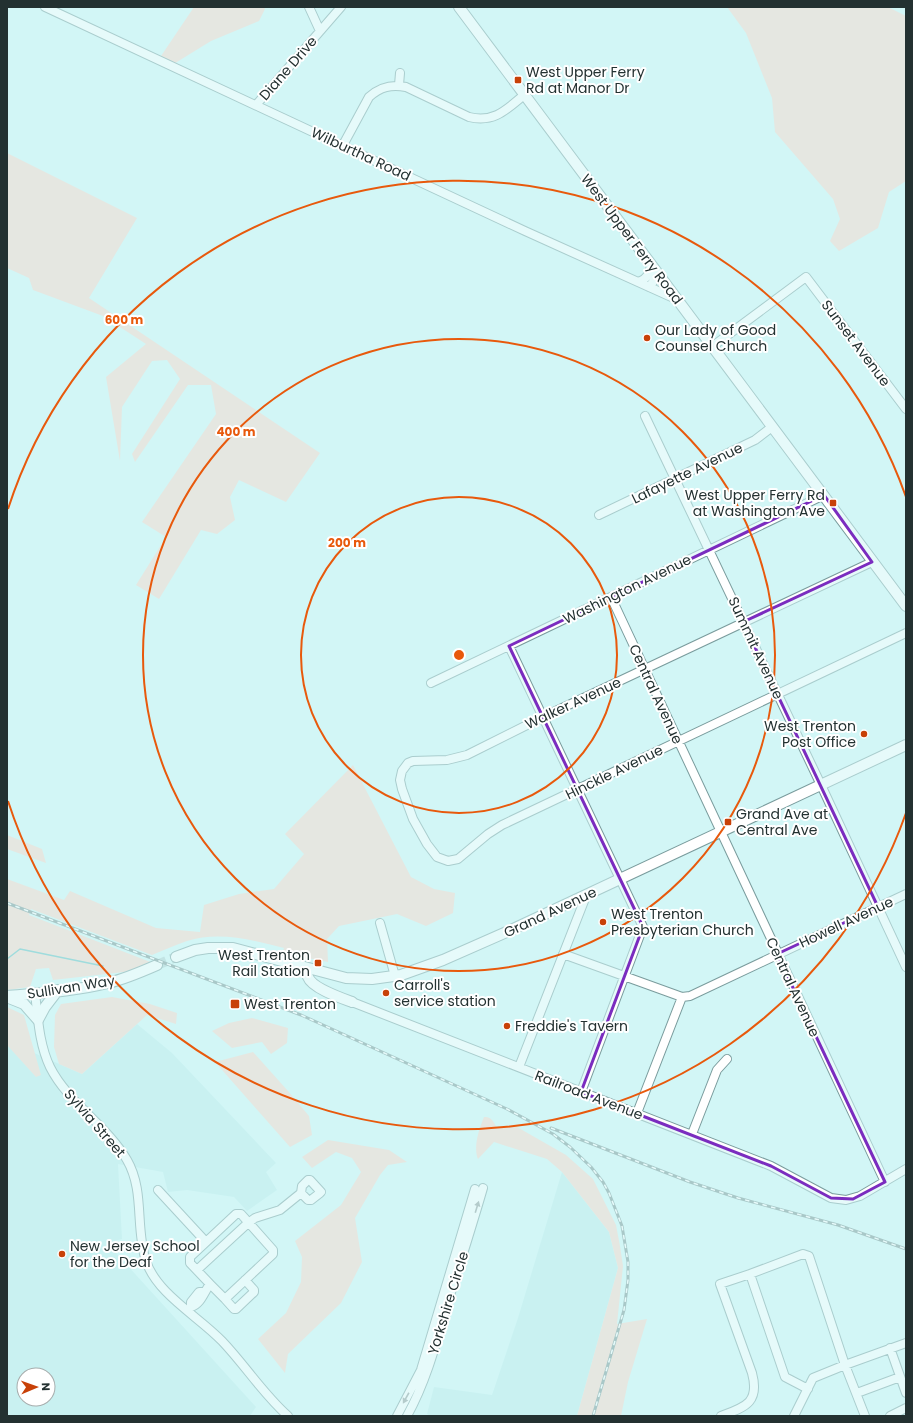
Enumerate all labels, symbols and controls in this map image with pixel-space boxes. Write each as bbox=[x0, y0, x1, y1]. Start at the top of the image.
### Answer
street label: Diane Drive bbox=[254, 31, 322, 104]
place label: West Upper Ferry Rd at Manor Dr bbox=[526, 62, 645, 98]
marker: West Upper Ferry Rd at Manor Dr bbox=[513, 75, 523, 85]
street label: Wilburtha Road bbox=[308, 122, 414, 186]
street label: West Upper Ferry Road bbox=[576, 170, 688, 308]
street label: Sunset Avenue bbox=[817, 296, 895, 391]
text: 600 m bbox=[105, 311, 144, 328]
place label: Our Lady of Good Counsel Church bbox=[655, 320, 776, 356]
marker: Our Lady of Good Counsel Church bbox=[642, 333, 652, 343]
text: 400 m bbox=[216, 423, 256, 440]
street label: Lafayette Avenue bbox=[628, 437, 746, 509]
place label: West Upper Ferry Rd at Washington Ave bbox=[685, 485, 825, 521]
marker: West Upper Ferry Rd at Washington Ave bbox=[828, 498, 838, 508]
text: 200 m bbox=[328, 534, 366, 551]
street label: Washington Avenue bbox=[559, 549, 695, 629]
street label: Summit Avenue bbox=[724, 594, 789, 703]
street label: Central Avenue bbox=[624, 641, 688, 747]
centre of rings bbox=[452, 648, 466, 662]
street label: Walker Avenue bbox=[522, 672, 625, 734]
place label: West Trenton Post Office bbox=[764, 716, 856, 752]
marker: West Trenton Post Office bbox=[859, 729, 869, 739]
street label: Hinckle Avenue bbox=[562, 740, 666, 804]
place label: Grand Ave at Central Ave bbox=[736, 804, 828, 840]
marker: Grand Ave at Central Ave bbox=[723, 817, 733, 827]
street label: Grand Avenue bbox=[500, 882, 600, 942]
street label: Howell Avenue bbox=[796, 891, 897, 953]
place label: West Trenton Presbyterian Church bbox=[611, 904, 754, 940]
marker: West Trenton Presbyterian Church bbox=[598, 917, 608, 927]
street label: Central Avenue bbox=[761, 934, 825, 1040]
place label: West Trenton Rail Station bbox=[218, 945, 310, 981]
marker: West Trenton Rail Station bbox=[313, 958, 323, 968]
street label: Sullivan Way bbox=[26, 970, 116, 1004]
place label: Carroll's service station bbox=[394, 975, 496, 1011]
marker: Carroll's service station bbox=[381, 988, 391, 998]
place label: West Trenton bbox=[244, 994, 336, 1014]
marker: West Trenton bbox=[229, 998, 241, 1010]
place label: Freddie's Tavern bbox=[515, 1016, 628, 1036]
marker: Freddie's Tavern bbox=[502, 1021, 512, 1031]
street label: Railroad Avenue bbox=[532, 1065, 646, 1125]
street label: Sylvia Street bbox=[60, 1084, 130, 1162]
one-way arrow bbox=[474, 1201, 480, 1213]
place label: New Jersey School for the Deaf bbox=[70, 1236, 200, 1272]
marker: New Jersey School for the Deaf bbox=[57, 1249, 67, 1259]
street label: Yorkshire Circle bbox=[423, 1249, 473, 1357]
north arrow bbox=[16, 1367, 56, 1407]
text: N bbox=[38, 1382, 54, 1391]
one-way arrow bbox=[403, 1392, 410, 1404]

